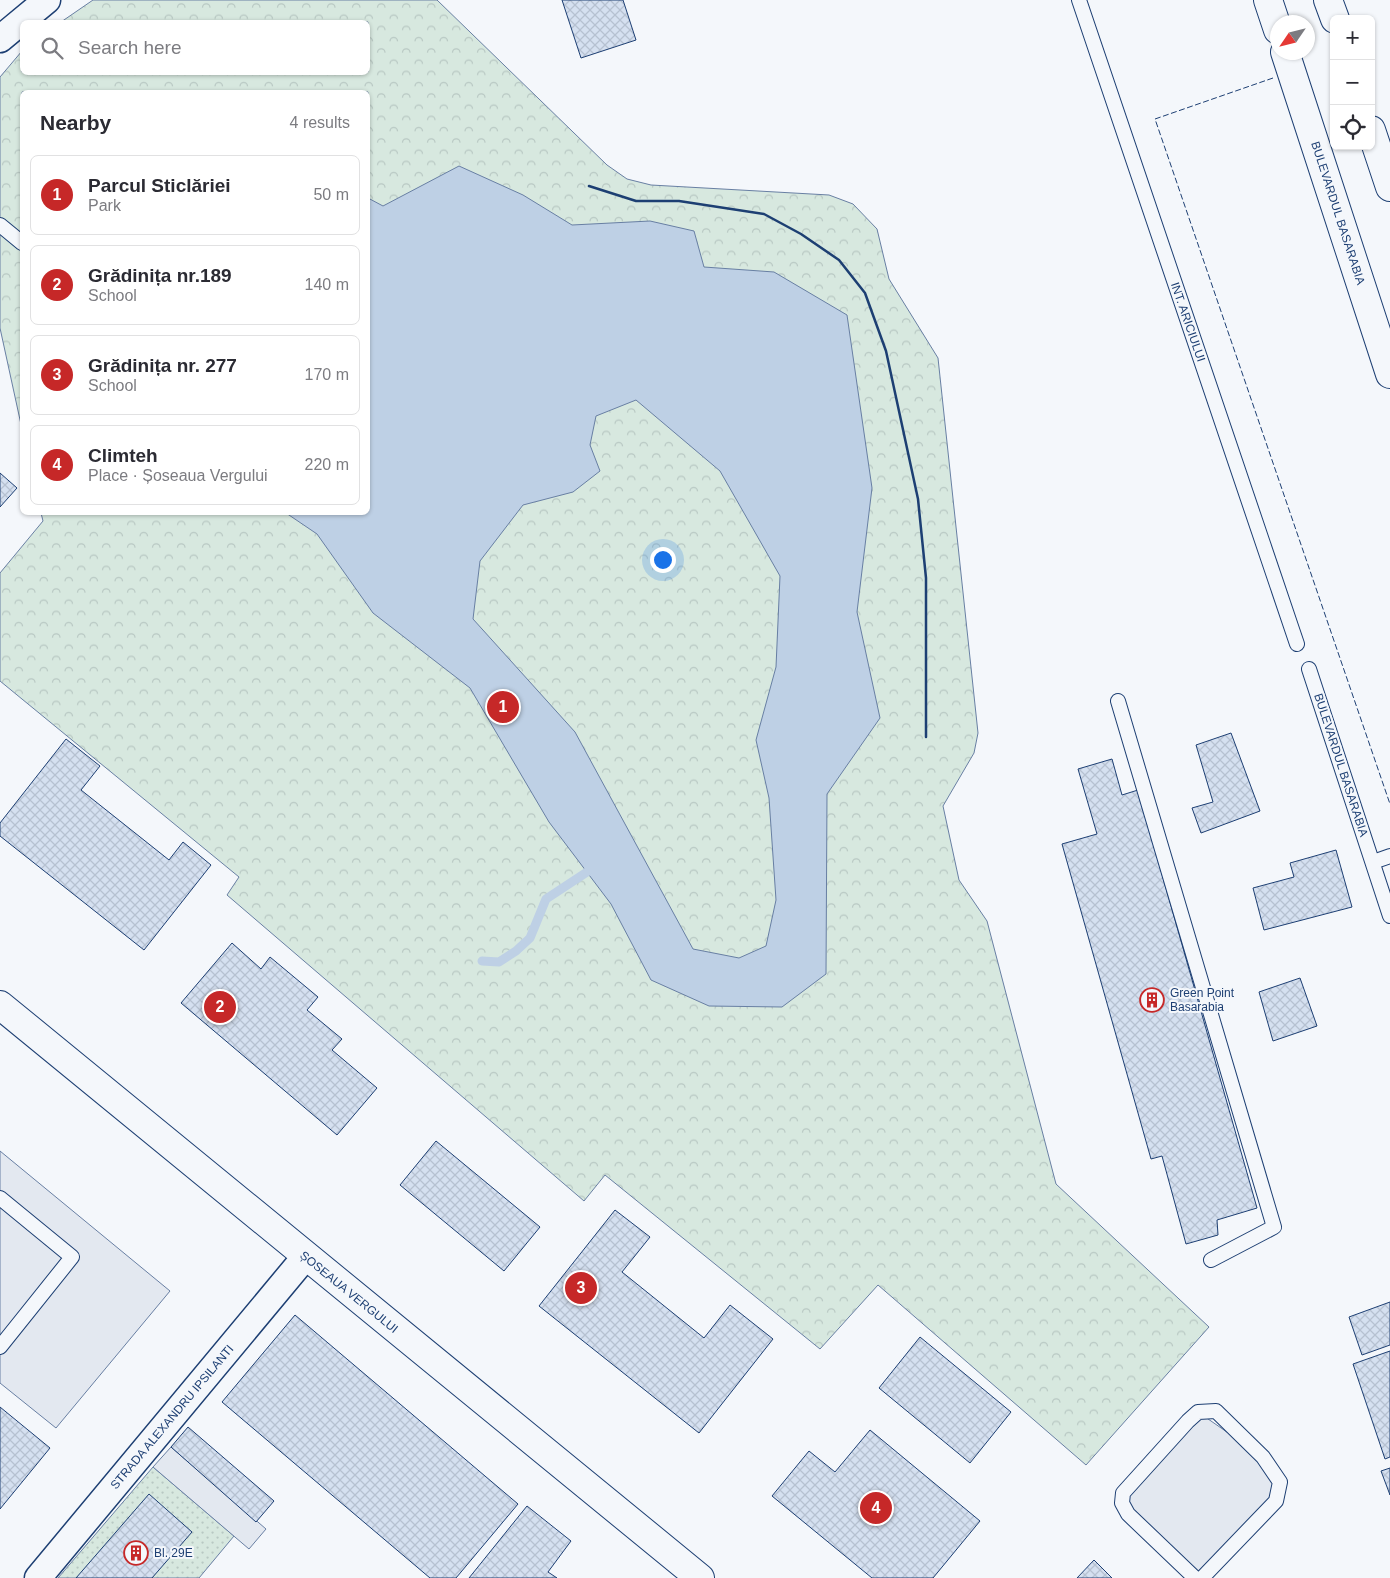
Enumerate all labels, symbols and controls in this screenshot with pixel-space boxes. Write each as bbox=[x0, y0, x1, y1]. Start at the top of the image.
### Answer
north arrow bbox=[1270, 15, 1315, 60]
map controls bbox=[1330, 15, 1375, 150]
button: + bbox=[1330, 15, 1375, 60]
search box bbox=[20, 20, 370, 75]
icon: search bbox=[38, 34, 66, 62]
text: Search here bbox=[78, 37, 182, 58]
button: − bbox=[1330, 60, 1375, 105]
button: locate bbox=[1330, 105, 1375, 150]
text: Nearby bbox=[40, 111, 111, 134]
text: 4 results bbox=[290, 114, 350, 131]
street label: BULEVARDUL BASARABIA bbox=[1308, 139, 1368, 287]
text: Parcul Sticlăriei bbox=[88, 175, 231, 196]
text: 1 bbox=[53, 186, 61, 203]
text: 50 m bbox=[313, 186, 349, 203]
text: Park bbox=[88, 197, 121, 214]
text: Grădinița nr.189 bbox=[88, 265, 232, 286]
text: 2 bbox=[53, 276, 61, 293]
text: 140 m bbox=[305, 276, 349, 293]
street label: INT. ARICIULUI bbox=[1168, 280, 1208, 364]
text: School bbox=[88, 287, 137, 304]
text: Grădinița nr. 277 bbox=[88, 355, 237, 376]
text: 3 bbox=[53, 366, 61, 383]
text: 170 m bbox=[305, 366, 349, 383]
text: School bbox=[88, 377, 137, 394]
text: Climteh bbox=[88, 445, 158, 466]
text: 4 bbox=[53, 456, 61, 473]
text: 220 m bbox=[305, 456, 349, 473]
text: Place · Șoseaua Vergului bbox=[88, 467, 268, 484]
your location bbox=[650, 547, 676, 573]
pin: 1 bbox=[487, 688, 519, 726]
street label: BULEVARDUL BASARABIA bbox=[1311, 691, 1371, 839]
place label: Green Point Basarabia bbox=[1170, 986, 1235, 1014]
building icon: Green Point Basarabia bbox=[1139, 987, 1165, 1013]
pin: 2 bbox=[204, 988, 236, 1026]
street label: ȘOSEAUA VERGULUI bbox=[297, 1248, 401, 1336]
pin: 3 bbox=[565, 1269, 597, 1307]
street label: STRADA ALEXANDRU IPSILANTI bbox=[107, 1342, 237, 1492]
pin: 4 bbox=[860, 1489, 892, 1527]
building icon: Bl. 29E bbox=[123, 1540, 149, 1566]
place label: Bl. 29E bbox=[154, 1546, 193, 1560]

